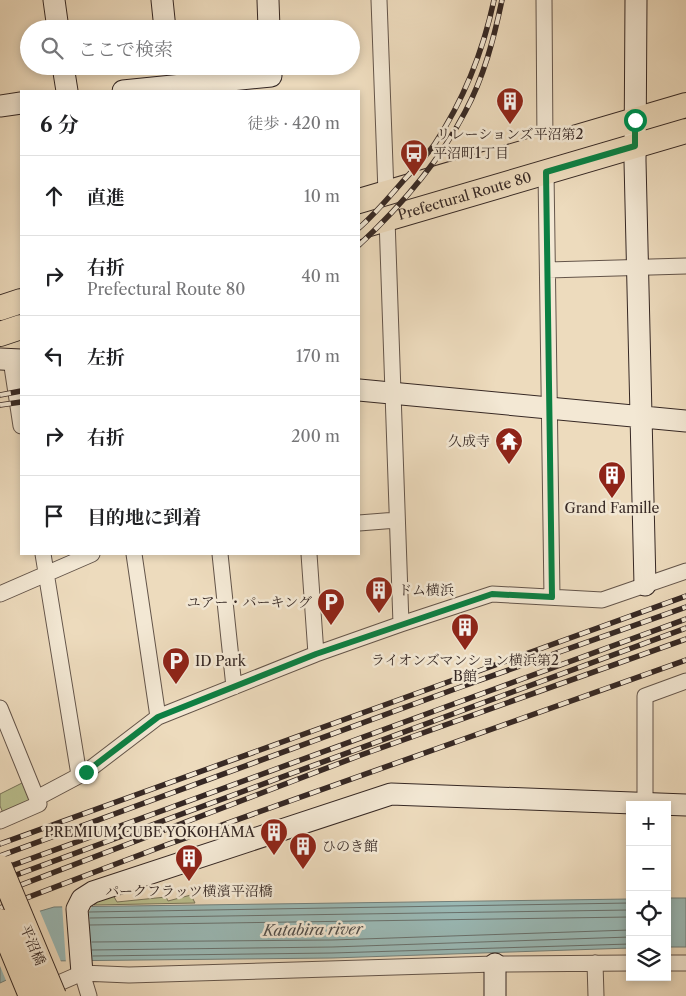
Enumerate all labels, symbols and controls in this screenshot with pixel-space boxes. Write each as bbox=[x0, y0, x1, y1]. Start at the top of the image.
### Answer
search box bbox=[20, 20, 360, 75]
icon: search bbox=[38, 34, 66, 62]
text: ここで検索 bbox=[78, 38, 173, 61]
building icon: リレーションズ平沼第2 bbox=[495, 86, 525, 125]
route start bbox=[624, 109, 647, 132]
text: 6 分 bbox=[40, 112, 79, 137]
text: 徒歩 · 420 m bbox=[247, 113, 340, 133]
place label: リレーションズ平沼第2 bbox=[436, 125, 584, 143]
bus stop icon: 平沼町1丁目 bbox=[399, 138, 429, 177]
place label: 平沼町1丁目 bbox=[433, 144, 509, 162]
street label: Prefectural Route 80 bbox=[395, 168, 534, 224]
icon: ahead bbox=[40, 182, 68, 210]
text: 直進 bbox=[87, 186, 125, 209]
text: 10 m bbox=[304, 186, 340, 206]
text: 右折 bbox=[87, 256, 125, 279]
icon: right bbox=[40, 262, 68, 290]
text: 40 m bbox=[301, 266, 340, 286]
text: Prefectural Route 80 bbox=[87, 279, 245, 299]
icon: left bbox=[40, 342, 68, 370]
text: 左折 bbox=[87, 346, 125, 369]
text: 170 m bbox=[296, 346, 340, 366]
icon: right bbox=[40, 422, 68, 450]
text: 右折 bbox=[87, 426, 125, 449]
text: 200 m bbox=[291, 426, 340, 446]
temple icon: 久成寺 bbox=[494, 426, 524, 465]
place label: 久成寺 bbox=[448, 432, 490, 450]
building icon: Grand Famille bbox=[597, 460, 627, 499]
place label: Grand Famille bbox=[565, 499, 660, 517]
icon: arrive bbox=[40, 502, 68, 530]
text: 目的地に到着 bbox=[87, 506, 201, 529]
building icon: ドム横浜 bbox=[364, 575, 394, 614]
place label: ドム横浜 bbox=[398, 581, 454, 599]
parking icon: ユアー・パーキング bbox=[316, 587, 346, 626]
place label: ユアー・パーキング bbox=[187, 593, 312, 611]
building icon: ライオンズマンション横浜第2 B館 bbox=[450, 612, 480, 651]
parking icon: ID Park bbox=[161, 646, 191, 685]
place label: ライオンズマンション横浜第2 B館 bbox=[371, 651, 559, 685]
place label: ID Park bbox=[195, 652, 247, 670]
route end bbox=[75, 761, 98, 784]
map controls bbox=[626, 801, 671, 981]
button: + bbox=[626, 801, 671, 846]
building icon: PREMIUM CUBE YOKOHAMA bbox=[259, 817, 289, 856]
place label: PREMIUM CUBE YOKOHAMA bbox=[44, 823, 256, 841]
building icon: ひのき館 bbox=[288, 831, 318, 870]
place label: ひのき館 bbox=[322, 837, 378, 855]
building icon: パークフラッツ横濱平沼橋 bbox=[174, 843, 204, 882]
button: − bbox=[626, 846, 671, 891]
place label: パークフラッツ横濱平沼橋 bbox=[105, 882, 273, 900]
button: locate bbox=[626, 891, 671, 936]
water label: Katabira river bbox=[262, 919, 364, 940]
street label: 平沼橋 bbox=[17, 922, 49, 968]
button: layers bbox=[626, 936, 671, 981]

